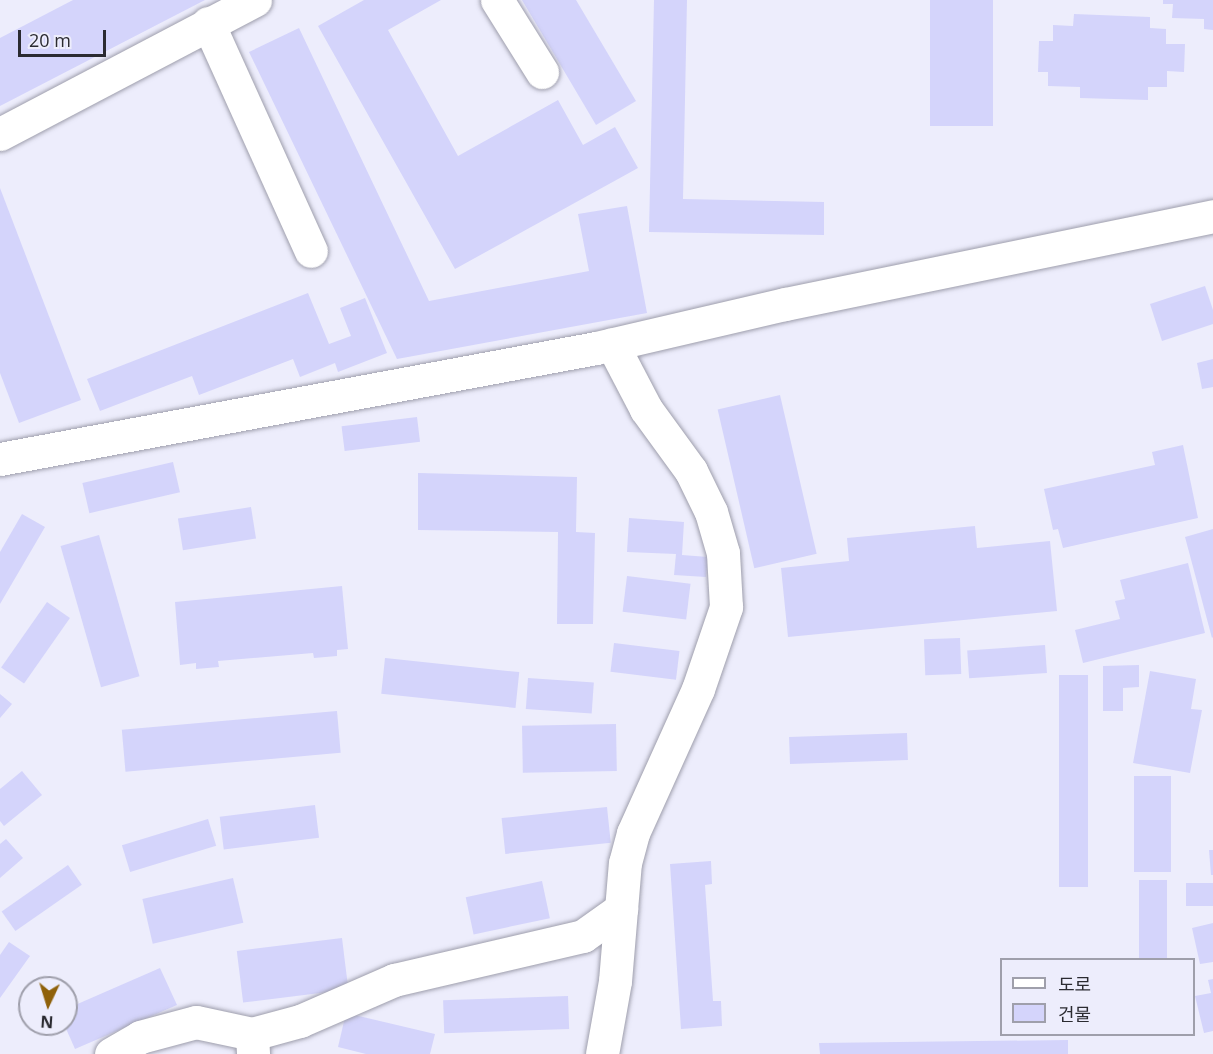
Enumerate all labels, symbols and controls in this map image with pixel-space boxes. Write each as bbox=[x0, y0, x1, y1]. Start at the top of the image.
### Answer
scale bar bbox=[21, 18, 110, 56]
text: 20 m bbox=[29, 28, 71, 52]
legend bbox=[1000, 958, 1195, 1036]
text: 도로 bbox=[1058, 972, 1091, 996]
north arrow bbox=[18, 976, 78, 1036]
text: 건물 bbox=[1058, 1002, 1091, 1026]
text: N bbox=[40, 1011, 54, 1033]

